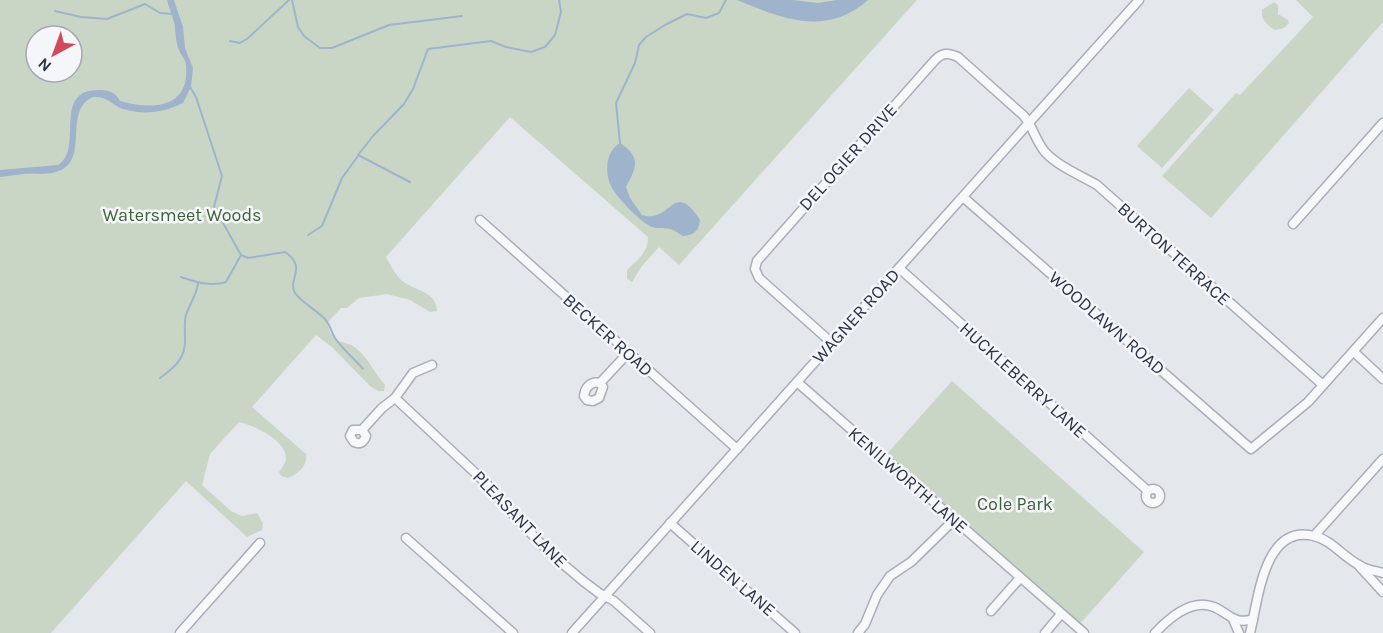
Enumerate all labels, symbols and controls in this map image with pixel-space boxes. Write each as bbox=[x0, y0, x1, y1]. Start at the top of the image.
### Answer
north arrow bbox=[24, 24, 84, 84]
text: N bbox=[34, 54, 55, 76]
street label: DEL OGIER DRIVE bbox=[794, 99, 902, 215]
street label: BURTON TERRACE bbox=[1113, 198, 1235, 310]
park label: Watersmeet Woods bbox=[102, 204, 262, 226]
street label: WAGNER ROAD bbox=[808, 264, 904, 368]
street label: WOODLAWN ROAD bbox=[1044, 266, 1170, 380]
street label: BECKER ROAD bbox=[558, 289, 658, 381]
street label: HUCKLEBERRY LANE bbox=[955, 317, 1091, 443]
street label: KENILWORTH LANE bbox=[844, 422, 972, 538]
street label: PLEASANT LANE bbox=[468, 466, 572, 572]
park label: Cole Park bbox=[977, 493, 1053, 515]
street label: LINDEN LANE bbox=[686, 535, 780, 621]

